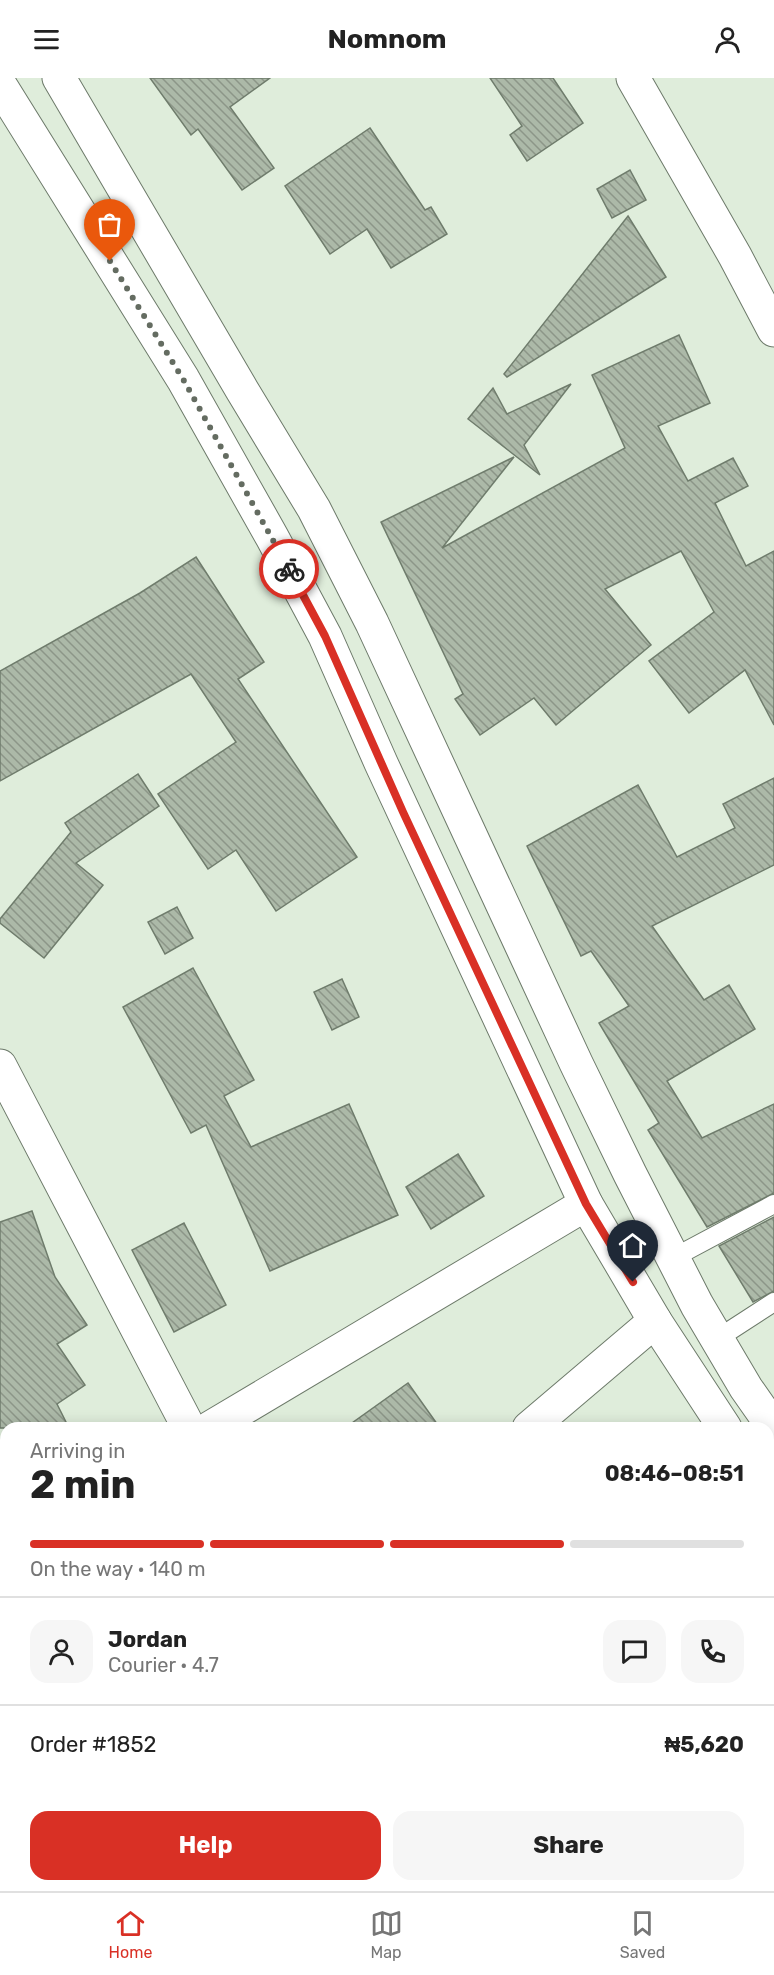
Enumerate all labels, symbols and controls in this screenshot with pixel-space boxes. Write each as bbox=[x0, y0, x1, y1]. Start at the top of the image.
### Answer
icon: menu bbox=[30, 23, 63, 56]
text: Nomnom bbox=[327, 23, 447, 55]
icon: person bbox=[711, 23, 744, 56]
pin bbox=[84, 199, 135, 261]
icon: bag bbox=[93, 208, 126, 241]
courier bbox=[259, 539, 319, 599]
icon: bike bbox=[273, 553, 306, 586]
pin bbox=[607, 1220, 658, 1282]
icon: home bbox=[616, 1229, 649, 1262]
text: Arriving in bbox=[30, 1439, 125, 1463]
text: 08:46–08:51 bbox=[605, 1460, 744, 1487]
text: 2 min bbox=[30, 1462, 136, 1508]
text: On the way · 140 m bbox=[30, 1557, 206, 1581]
button: person bbox=[30, 1620, 93, 1683]
button: chat bbox=[603, 1620, 666, 1683]
button: phone bbox=[681, 1620, 744, 1683]
text: Jordan bbox=[108, 1626, 187, 1653]
text: Courier · 4.7 bbox=[108, 1653, 219, 1677]
text: Order #1852 bbox=[30, 1731, 156, 1758]
text: ₦5,620 bbox=[664, 1731, 744, 1758]
button: Help bbox=[30, 1811, 381, 1880]
button: Share bbox=[393, 1811, 744, 1880]
tab: Home bbox=[109, 1907, 152, 1962]
tab: Map bbox=[370, 1907, 403, 1962]
tab: Saved bbox=[620, 1907, 665, 1962]

